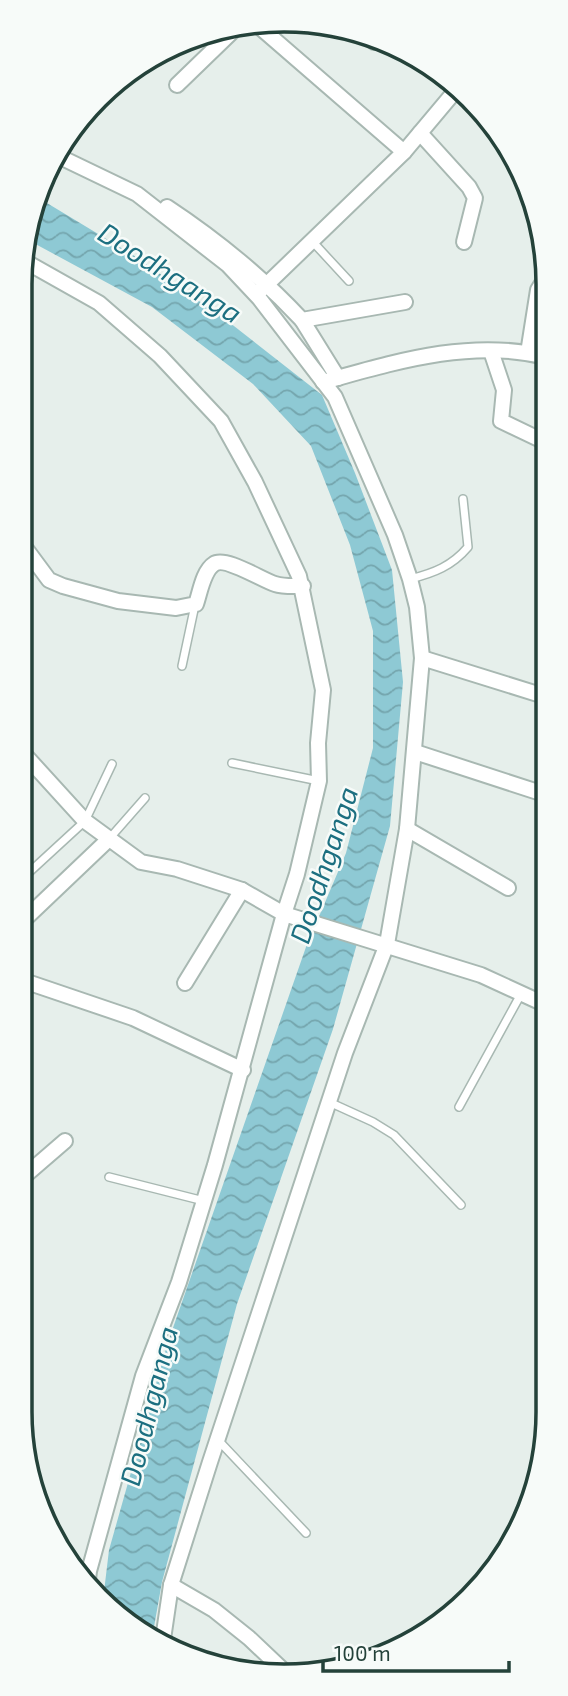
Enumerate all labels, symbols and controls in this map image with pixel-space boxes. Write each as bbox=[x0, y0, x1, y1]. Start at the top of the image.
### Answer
water label: Doodhganga bbox=[92, 215, 249, 330]
water label: Doodhganga bbox=[282, 782, 364, 947]
water label: Doodhganga bbox=[112, 1323, 184, 1489]
scale bar bbox=[323, 1630, 508, 1674]
text: 100 m bbox=[334, 1640, 391, 1665]

